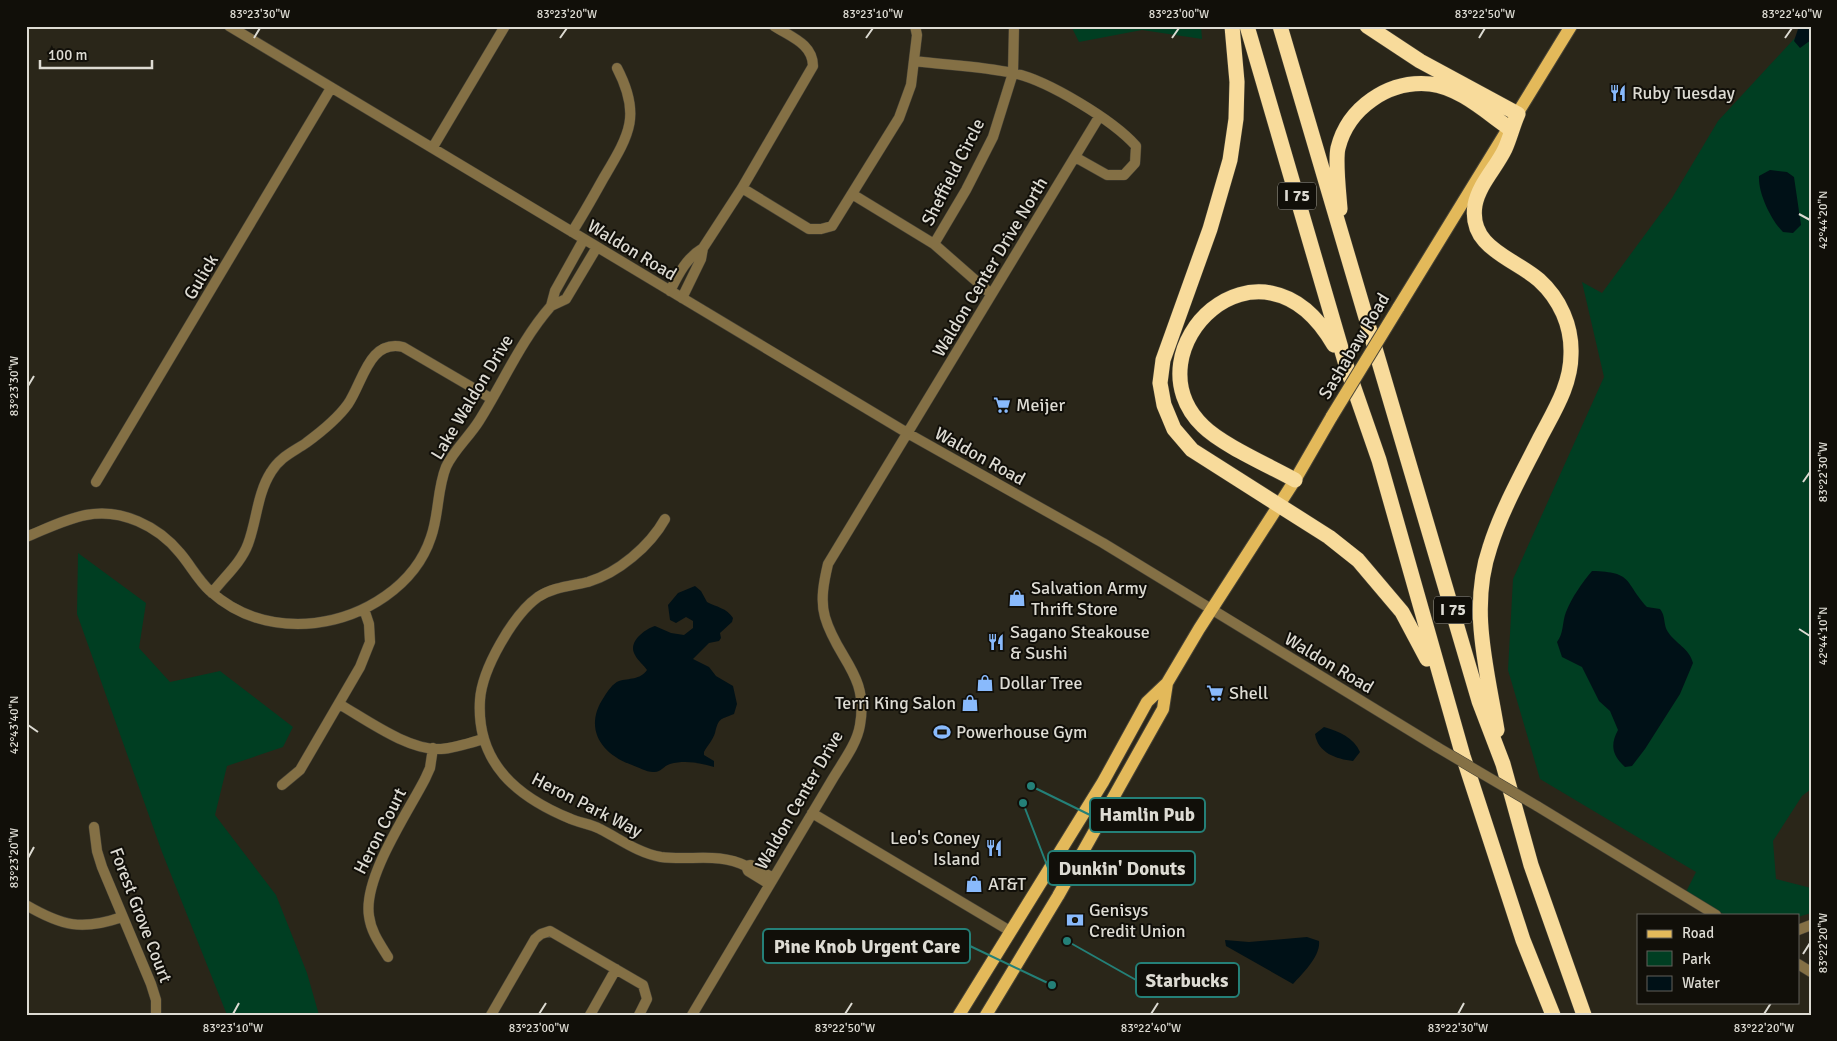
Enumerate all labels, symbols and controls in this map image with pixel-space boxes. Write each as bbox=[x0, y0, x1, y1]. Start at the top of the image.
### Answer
text: 83°23'30"W bbox=[230, 7, 290, 22]
text: 83°23'20"W bbox=[537, 7, 597, 22]
text: 83°23'10"W bbox=[843, 7, 903, 22]
text: 83°23'00"W bbox=[1149, 7, 1209, 22]
text: 83°22'50"W bbox=[1455, 7, 1515, 22]
text: 83°22'40"W bbox=[1762, 7, 1822, 22]
scale bar bbox=[40, 38, 152, 70]
text: 100 m bbox=[48, 46, 88, 64]
place label: Ruby Tuesday bbox=[1632, 82, 1736, 104]
restaurant icon: Ruby Tuesday bbox=[1608, 83, 1628, 103]
street label: Sheffield Circle bbox=[917, 115, 989, 229]
street label: Waldon Center Drive North bbox=[928, 173, 1052, 361]
road number: I 75 bbox=[1278, 182, 1316, 210]
text: 42°44'20"N bbox=[1816, 191, 1831, 249]
street label: Waldon Road bbox=[583, 215, 681, 285]
street label: Gulick bbox=[179, 250, 223, 304]
street label: Sashabaw Road bbox=[1314, 289, 1394, 403]
street label: Lake Waldon Drive bbox=[426, 331, 518, 463]
text: 83°23'30"W bbox=[7, 356, 22, 416]
place label: Meijer bbox=[1016, 394, 1065, 416]
supermarket icon: Meijer bbox=[992, 395, 1012, 415]
street label: Waldon Road bbox=[931, 422, 1029, 490]
text: 83°22'30"W bbox=[1816, 442, 1831, 502]
place label: Salvation Army Thrift Store bbox=[1031, 577, 1147, 620]
shop icon: Salvation Army Thrift Store bbox=[1007, 588, 1027, 608]
road number: I 75 bbox=[1434, 596, 1472, 624]
text: 42°44'10"N bbox=[1816, 607, 1831, 665]
place label: Sagano Steakouse & Sushi bbox=[1010, 621, 1150, 664]
street label: Waldon Road bbox=[1280, 628, 1378, 698]
restaurant icon: Sagano Steakouse & Sushi bbox=[986, 632, 1006, 652]
place label: Dollar Tree bbox=[999, 672, 1082, 694]
shop icon: Dollar Tree bbox=[975, 673, 995, 693]
place label: Shell bbox=[1229, 682, 1268, 704]
supermarket icon: Shell bbox=[1205, 683, 1225, 703]
place label: Terri King Salon bbox=[835, 692, 956, 714]
shop icon: Terri King Salon bbox=[960, 693, 980, 713]
text: 42°43'40"N bbox=[7, 696, 22, 754]
place label: Powerhouse Gym bbox=[956, 721, 1087, 743]
sports icon: Powerhouse Gym bbox=[932, 722, 952, 742]
street label: Waldon Center Drive bbox=[750, 726, 848, 874]
street label: Heron Park Way bbox=[528, 768, 646, 843]
street label: Heron Court bbox=[349, 784, 411, 878]
callout: Hamlin Pub bbox=[1090, 798, 1205, 832]
text: Hamlin Pub bbox=[1099, 803, 1195, 827]
place label: Leo's Coney Island bbox=[890, 827, 981, 870]
text: 83°23'20"W bbox=[7, 828, 22, 888]
restaurant icon: Leo's Coney Island bbox=[984, 838, 1004, 858]
street label: Forest Grove Court bbox=[105, 844, 177, 986]
callout: Dunkin' Donuts bbox=[1048, 851, 1195, 885]
text: Dunkin' Donuts bbox=[1059, 857, 1185, 881]
place label: AT&T bbox=[988, 873, 1026, 895]
shop icon: AT&T bbox=[964, 874, 984, 894]
place label: Genisys Credit Union bbox=[1089, 899, 1186, 942]
bank icon: Genisys Credit Union bbox=[1065, 910, 1085, 930]
text: 83°22'20"W bbox=[1816, 913, 1831, 973]
legend bbox=[1637, 914, 1800, 1004]
text: Road bbox=[1682, 924, 1714, 942]
callout: Pine Knob Urgent Care bbox=[763, 929, 970, 963]
text: Pine Knob Urgent Care bbox=[774, 935, 960, 959]
text: Park bbox=[1682, 950, 1711, 968]
callout: Starbucks bbox=[1136, 963, 1239, 997]
text: Starbucks bbox=[1146, 969, 1228, 993]
text: Water bbox=[1682, 974, 1720, 992]
text: 83°23'10"W bbox=[203, 1021, 263, 1036]
text: 83°23'00"W bbox=[509, 1021, 569, 1036]
text: 83°22'50"W bbox=[815, 1021, 875, 1036]
text: 83°22'40"W bbox=[1121, 1021, 1181, 1036]
text: 83°22'30"W bbox=[1428, 1021, 1488, 1036]
text: 83°22'20"W bbox=[1734, 1021, 1794, 1036]

